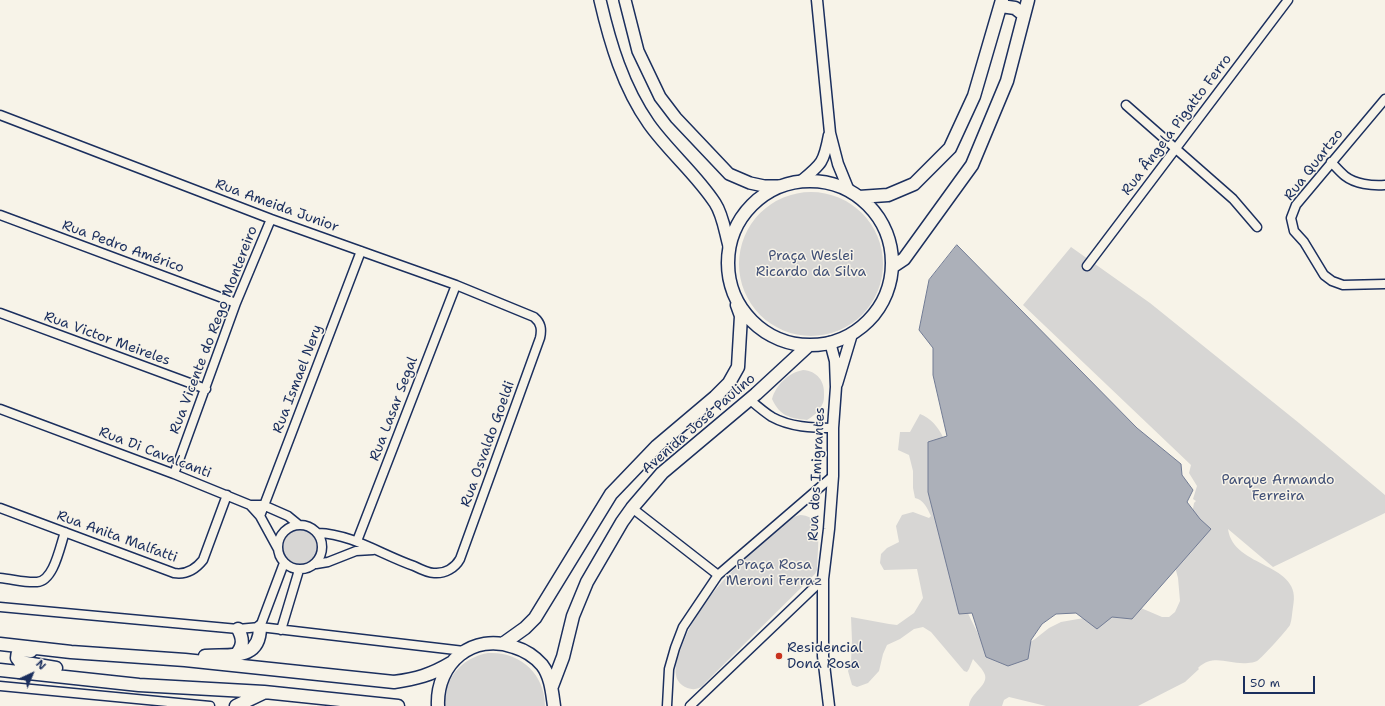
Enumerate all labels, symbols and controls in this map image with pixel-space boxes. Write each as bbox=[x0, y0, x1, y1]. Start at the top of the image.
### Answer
street label: Rua Ângela Pigatto Ferro bbox=[1118, 51, 1236, 199]
street label: Rua Quartzo bbox=[1281, 126, 1347, 204]
street label: Rua Ameida Junior bbox=[213, 176, 341, 236]
street label: Rua Pedro Américo bbox=[60, 217, 186, 277]
street label: Rua Vicente do Rego Montereiro bbox=[166, 224, 262, 436]
park label: Praça Weslei Ricardo da Silva bbox=[756, 248, 866, 280]
street label: Rua Victor Meireles bbox=[42, 308, 172, 370]
street label: Rua Ismael Nery bbox=[270, 322, 326, 436]
street label: Rua Lasar Segal bbox=[366, 354, 422, 464]
street label: Avenida José Paulino bbox=[639, 370, 759, 478]
street label: Rua Osvaldo Goeldi bbox=[457, 379, 519, 509]
street label: Rua dos Imigrantes bbox=[805, 407, 829, 541]
street label: Rua Di Cavalcanti bbox=[96, 424, 214, 482]
park label: Parque Armando Ferreira bbox=[1221, 472, 1335, 504]
street label: Rua Anita Malfatti bbox=[54, 507, 180, 567]
park label: Praça Rosa Meroni Ferraz bbox=[726, 557, 822, 590]
place label: Residencial Dona Rosa bbox=[787, 640, 863, 672]
marker: Residencial Dona Rosa bbox=[774, 651, 784, 661]
north arrow bbox=[12, 654, 52, 694]
text: N bbox=[32, 657, 49, 673]
scale bar bbox=[1245, 668, 1317, 694]
text: 50 m bbox=[1250, 675, 1280, 691]

